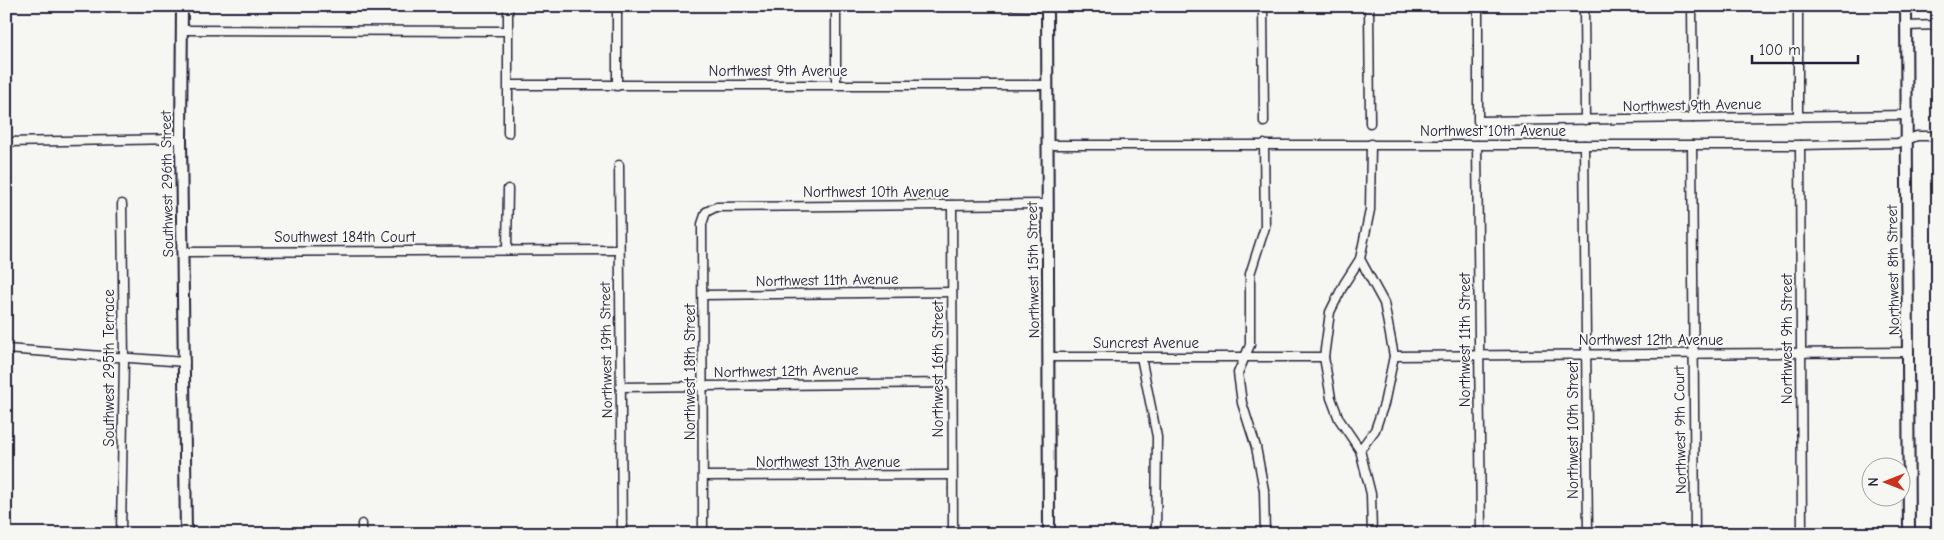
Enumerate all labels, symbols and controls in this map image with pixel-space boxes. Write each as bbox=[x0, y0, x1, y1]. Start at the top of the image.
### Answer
scale bar bbox=[1752, 32, 1858, 64]
text: 100 m bbox=[1759, 41, 1801, 59]
street label: Northwest 9th Avenue bbox=[709, 62, 848, 80]
street label: Northwest 9th Avenue bbox=[1622, 95, 1762, 115]
street label: Southwest 296th Street bbox=[157, 110, 177, 258]
street label: Northwest 10th Avenue bbox=[1420, 122, 1566, 140]
street label: Northwest 10th Avenue bbox=[803, 183, 949, 201]
street label: Northwest 15th Street bbox=[1023, 201, 1043, 339]
street label: Northwest 8th Street bbox=[1883, 204, 1903, 335]
street label: Southwest 184th Court bbox=[274, 228, 416, 246]
street label: Northwest 11th Avenue bbox=[755, 270, 899, 290]
street label: Northwest 11th Street bbox=[1456, 272, 1474, 407]
street label: Northwest 9th Street bbox=[1778, 273, 1796, 404]
street label: Northwest 19th Street bbox=[596, 281, 616, 418]
street label: Southwest 295th Terrace bbox=[100, 289, 118, 447]
street label: Northwest 16th Street bbox=[929, 300, 947, 437]
street label: Northwest 18th Street bbox=[681, 303, 699, 440]
street label: Northwest 12th Avenue bbox=[1579, 331, 1724, 349]
street label: Suncrest Avenue bbox=[1093, 334, 1199, 352]
street label: Northwest 10th Street bbox=[1564, 360, 1582, 499]
street label: Northwest 12th Avenue bbox=[714, 361, 859, 381]
street label: Northwest 9th Court bbox=[1670, 365, 1690, 494]
street label: Northwest 13th Avenue bbox=[756, 453, 901, 471]
north arrow bbox=[1862, 458, 1912, 508]
text: N bbox=[1865, 477, 1882, 487]

